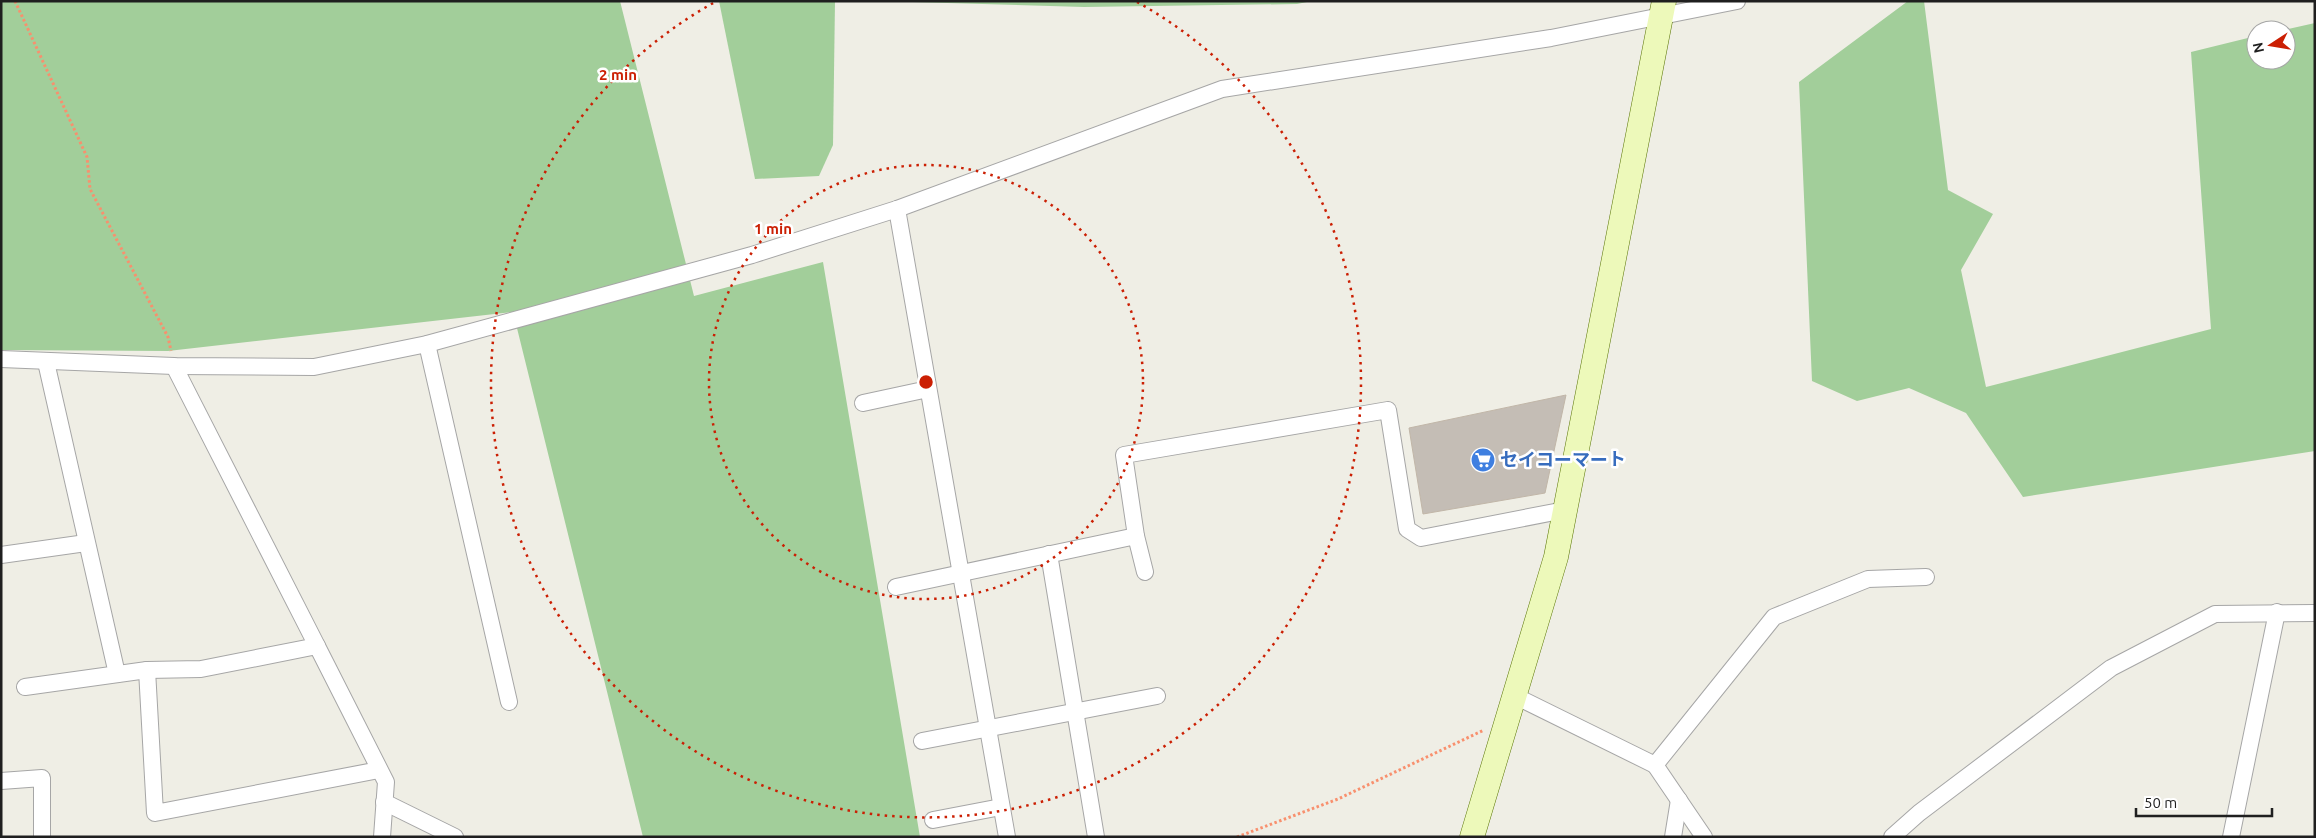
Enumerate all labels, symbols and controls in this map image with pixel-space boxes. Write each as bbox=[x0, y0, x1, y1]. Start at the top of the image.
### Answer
north arrow bbox=[2246, 20, 2296, 70]
text: N bbox=[2249, 41, 2267, 54]
text: 2 min bbox=[599, 66, 637, 83]
text: 1 min bbox=[754, 220, 792, 237]
centre of rings bbox=[917, 373, 935, 391]
supermarket icon: セイコーマート bbox=[1470, 447, 1496, 473]
place label: セイコーマート bbox=[1500, 449, 1626, 469]
scale bar bbox=[2136, 786, 2272, 818]
text: 50 m bbox=[2144, 794, 2177, 811]

